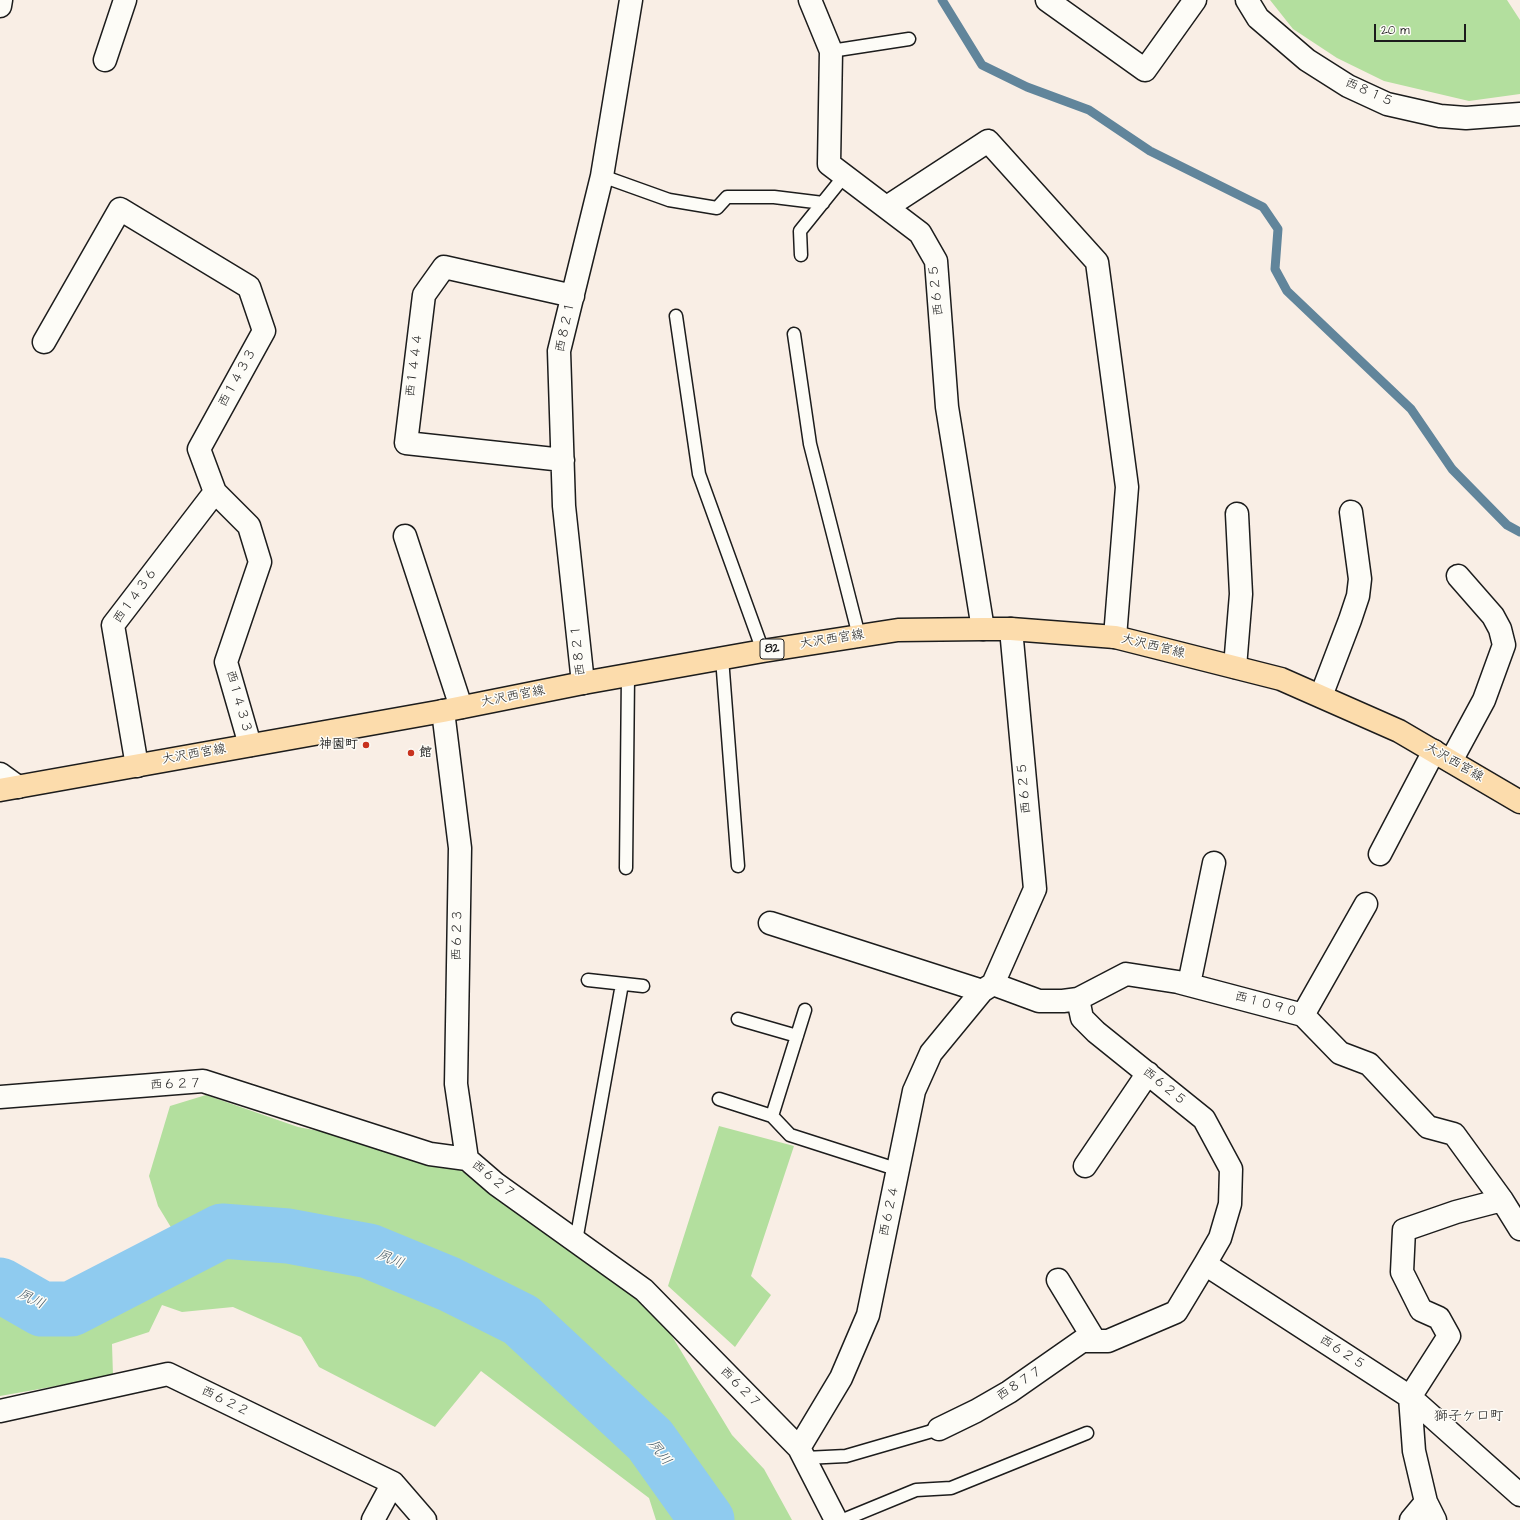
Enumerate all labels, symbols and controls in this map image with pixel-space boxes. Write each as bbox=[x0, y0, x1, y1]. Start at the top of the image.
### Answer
scale bar bbox=[1376, 16, 1468, 42]
text: 20 m bbox=[1381, 22, 1410, 39]
street label: 西８１５ bbox=[1342, 75, 1396, 111]
street label: 西６２５ bbox=[927, 263, 947, 317]
street label: 西８２１ bbox=[553, 300, 579, 354]
street label: 西１４４４ bbox=[403, 332, 427, 398]
street label: 西１４３３ bbox=[215, 346, 261, 410]
street label: 西１４３６ bbox=[111, 565, 161, 627]
street label: 西８２１ bbox=[569, 623, 589, 677]
street label: 大沢西宮線 bbox=[799, 627, 865, 653]
street label: 大沢西宮線 bbox=[1120, 632, 1186, 662]
road number: 82 bbox=[760, 639, 784, 659]
street label: 西１４３３ bbox=[222, 669, 254, 735]
street label: 大沢西宮線 bbox=[480, 683, 546, 711]
place label: 神園町 bbox=[319, 737, 358, 753]
marker: 神園町 bbox=[361, 740, 371, 750]
street label: 大沢西宮線 bbox=[1422, 740, 1486, 786]
street label: 大沢西宮線 bbox=[161, 742, 227, 768]
place label: 館 bbox=[419, 745, 432, 761]
marker: 館 bbox=[406, 748, 416, 758]
street label: 西６２５ bbox=[1015, 761, 1035, 815]
street label: 西６２３ bbox=[450, 909, 466, 961]
street label: 西１０９０ bbox=[1233, 989, 1299, 1021]
street label: 西６２５ bbox=[1139, 1065, 1189, 1109]
street label: 西６２７ bbox=[150, 1076, 202, 1094]
street label: 西６２７ bbox=[468, 1158, 518, 1202]
street label: 西６２４ bbox=[877, 1184, 903, 1238]
water label: 夙川 bbox=[374, 1247, 406, 1273]
water label: 夙川 bbox=[15, 1286, 47, 1314]
street label: 西６２５ bbox=[1316, 1332, 1368, 1374]
street label: 西８７７ bbox=[994, 1363, 1046, 1405]
street label: 西６２７ bbox=[716, 1364, 764, 1412]
street label: 西６２２ bbox=[198, 1384, 252, 1420]
district label: 獅子ケ口町 bbox=[1434, 1409, 1504, 1425]
water label: 夙川 bbox=[644, 1437, 674, 1469]

